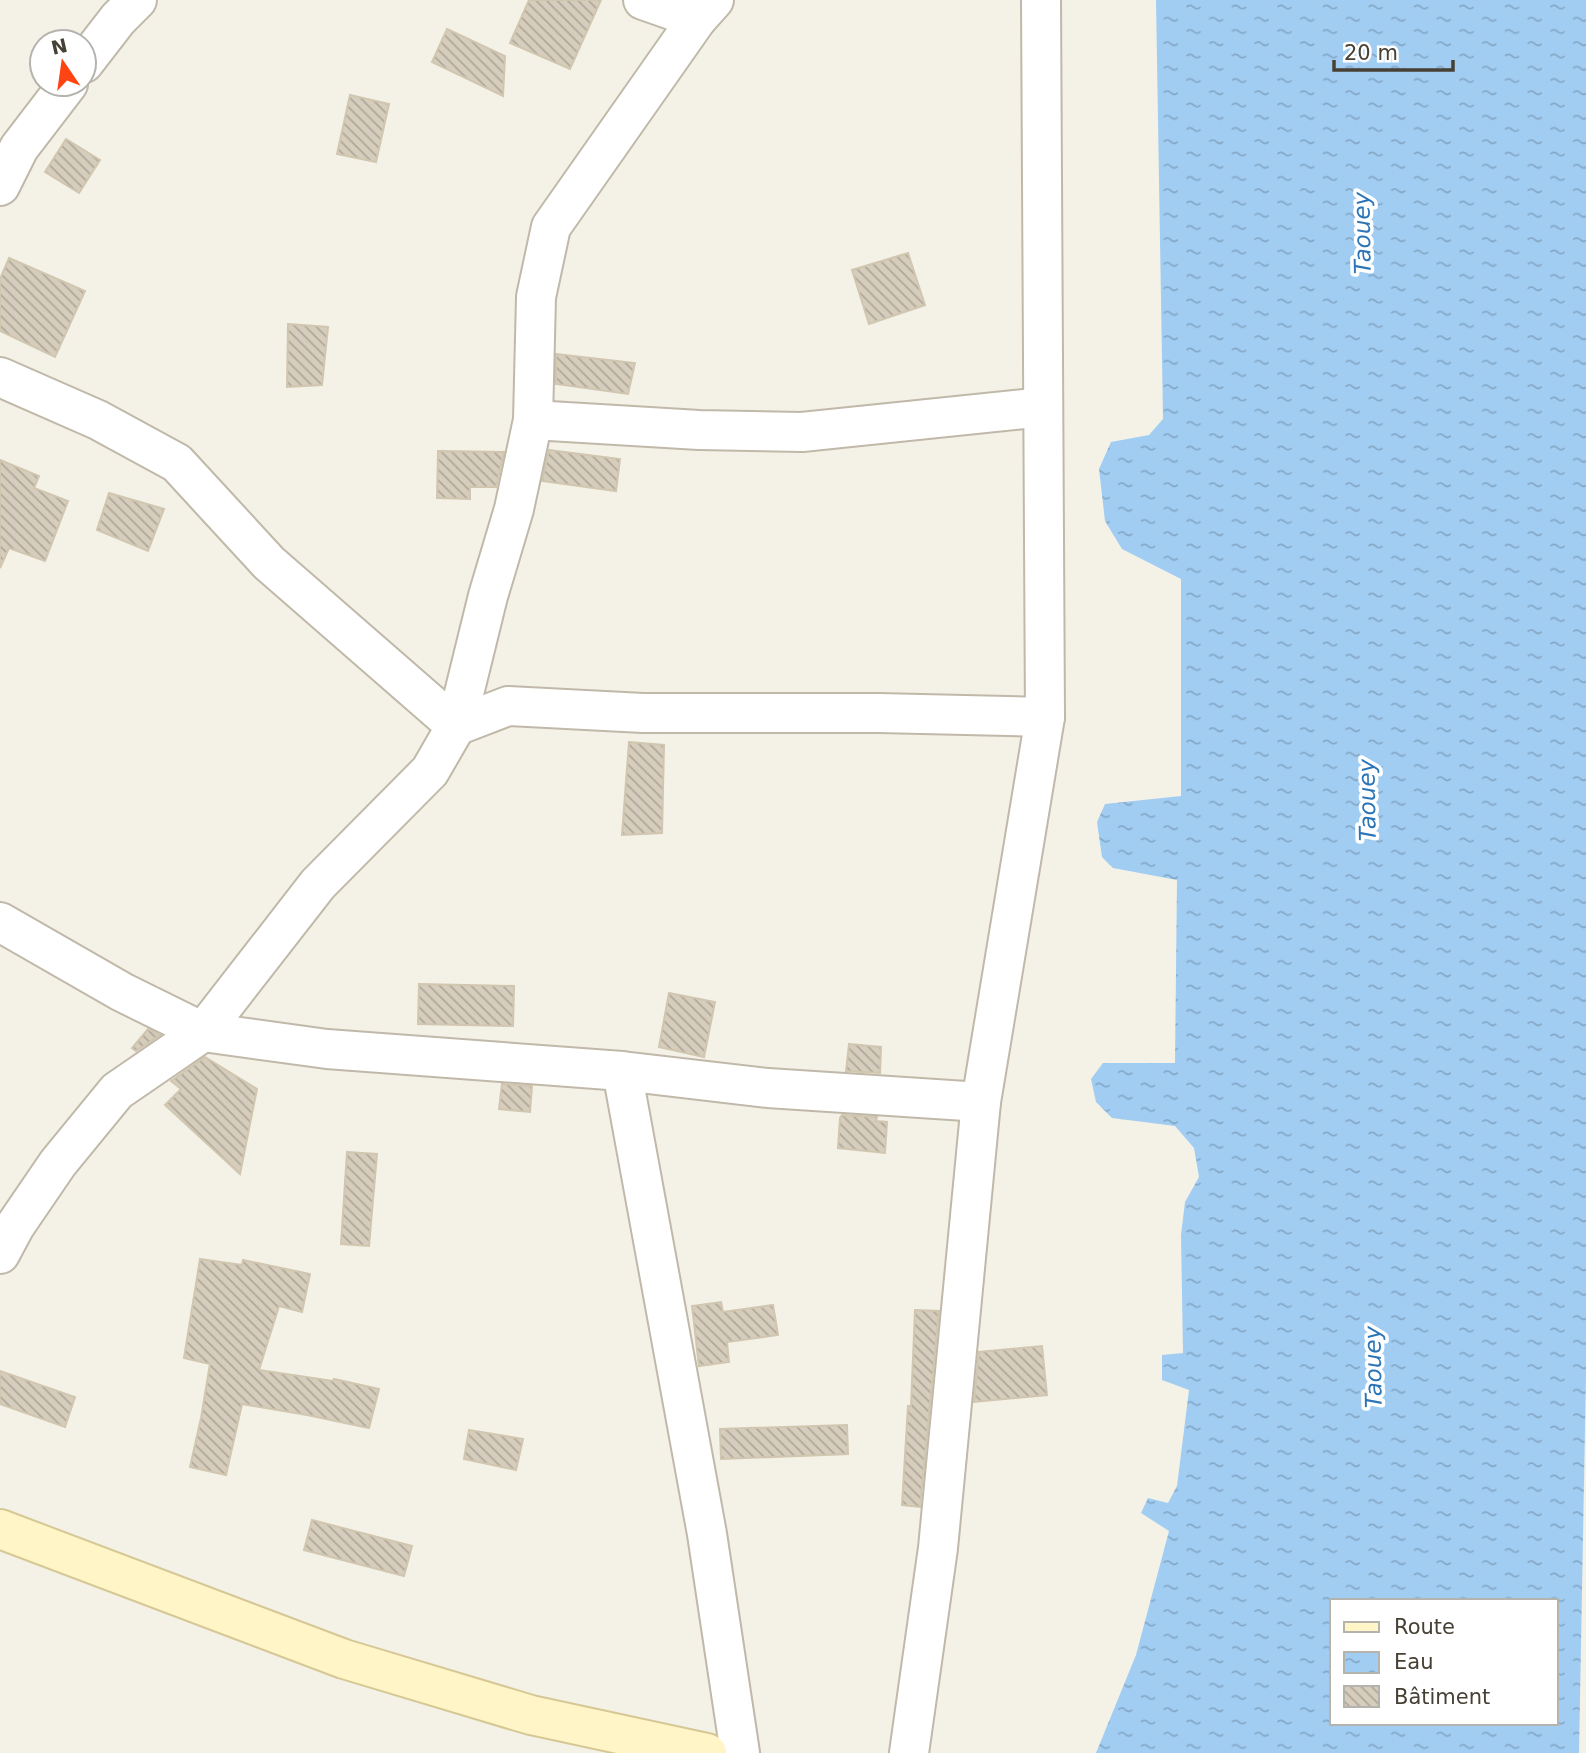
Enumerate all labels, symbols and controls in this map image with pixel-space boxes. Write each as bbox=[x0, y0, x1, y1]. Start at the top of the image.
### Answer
north arrow bbox=[28, 28, 98, 98]
scale bar bbox=[1334, 28, 1453, 72]
text: N bbox=[49, 34, 69, 59]
text: 20 m bbox=[1344, 41, 1398, 65]
water label: Taouey bbox=[1348, 191, 1376, 274]
water label: Taouey bbox=[1353, 758, 1381, 841]
water label: Taouey bbox=[1359, 1325, 1387, 1408]
legend bbox=[1330, 1599, 1558, 1725]
text: Route bbox=[1394, 1615, 1455, 1639]
text: Eau bbox=[1394, 1650, 1433, 1674]
text: Bâtiment bbox=[1394, 1685, 1490, 1709]

